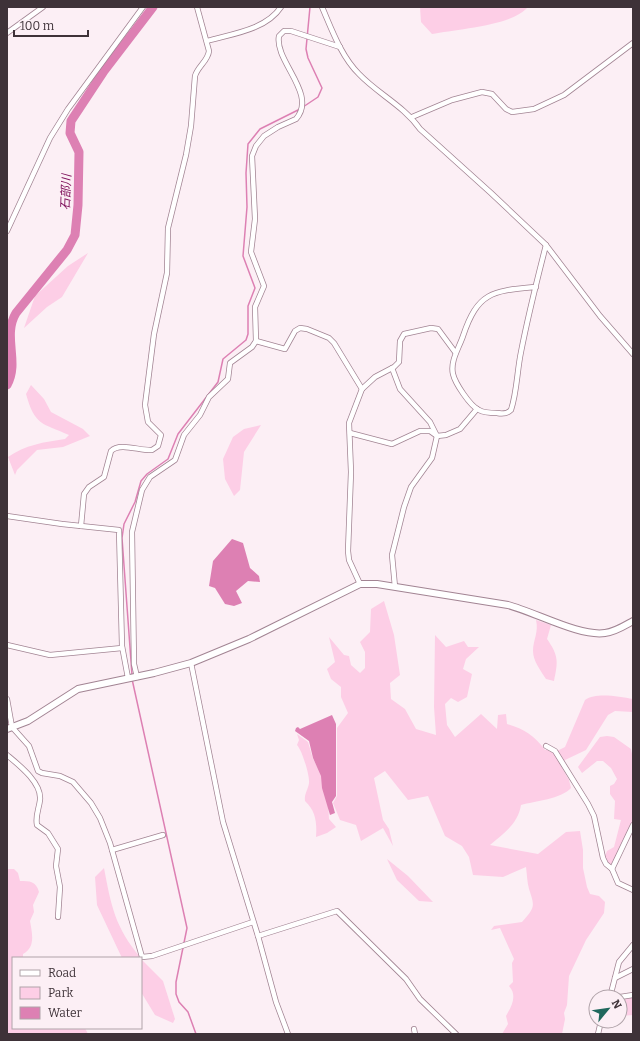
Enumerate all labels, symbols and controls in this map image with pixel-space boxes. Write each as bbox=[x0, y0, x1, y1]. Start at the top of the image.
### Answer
scale bar bbox=[14, 12, 88, 38]
text: 100 m bbox=[20, 19, 55, 33]
water label: 石部川 bbox=[58, 172, 74, 210]
legend bbox=[12, 957, 142, 1029]
text: Road bbox=[48, 966, 76, 980]
text: Park bbox=[48, 986, 74, 1000]
north arrow bbox=[588, 989, 628, 1029]
text: N bbox=[609, 998, 624, 1012]
text: Water bbox=[48, 1006, 83, 1020]

